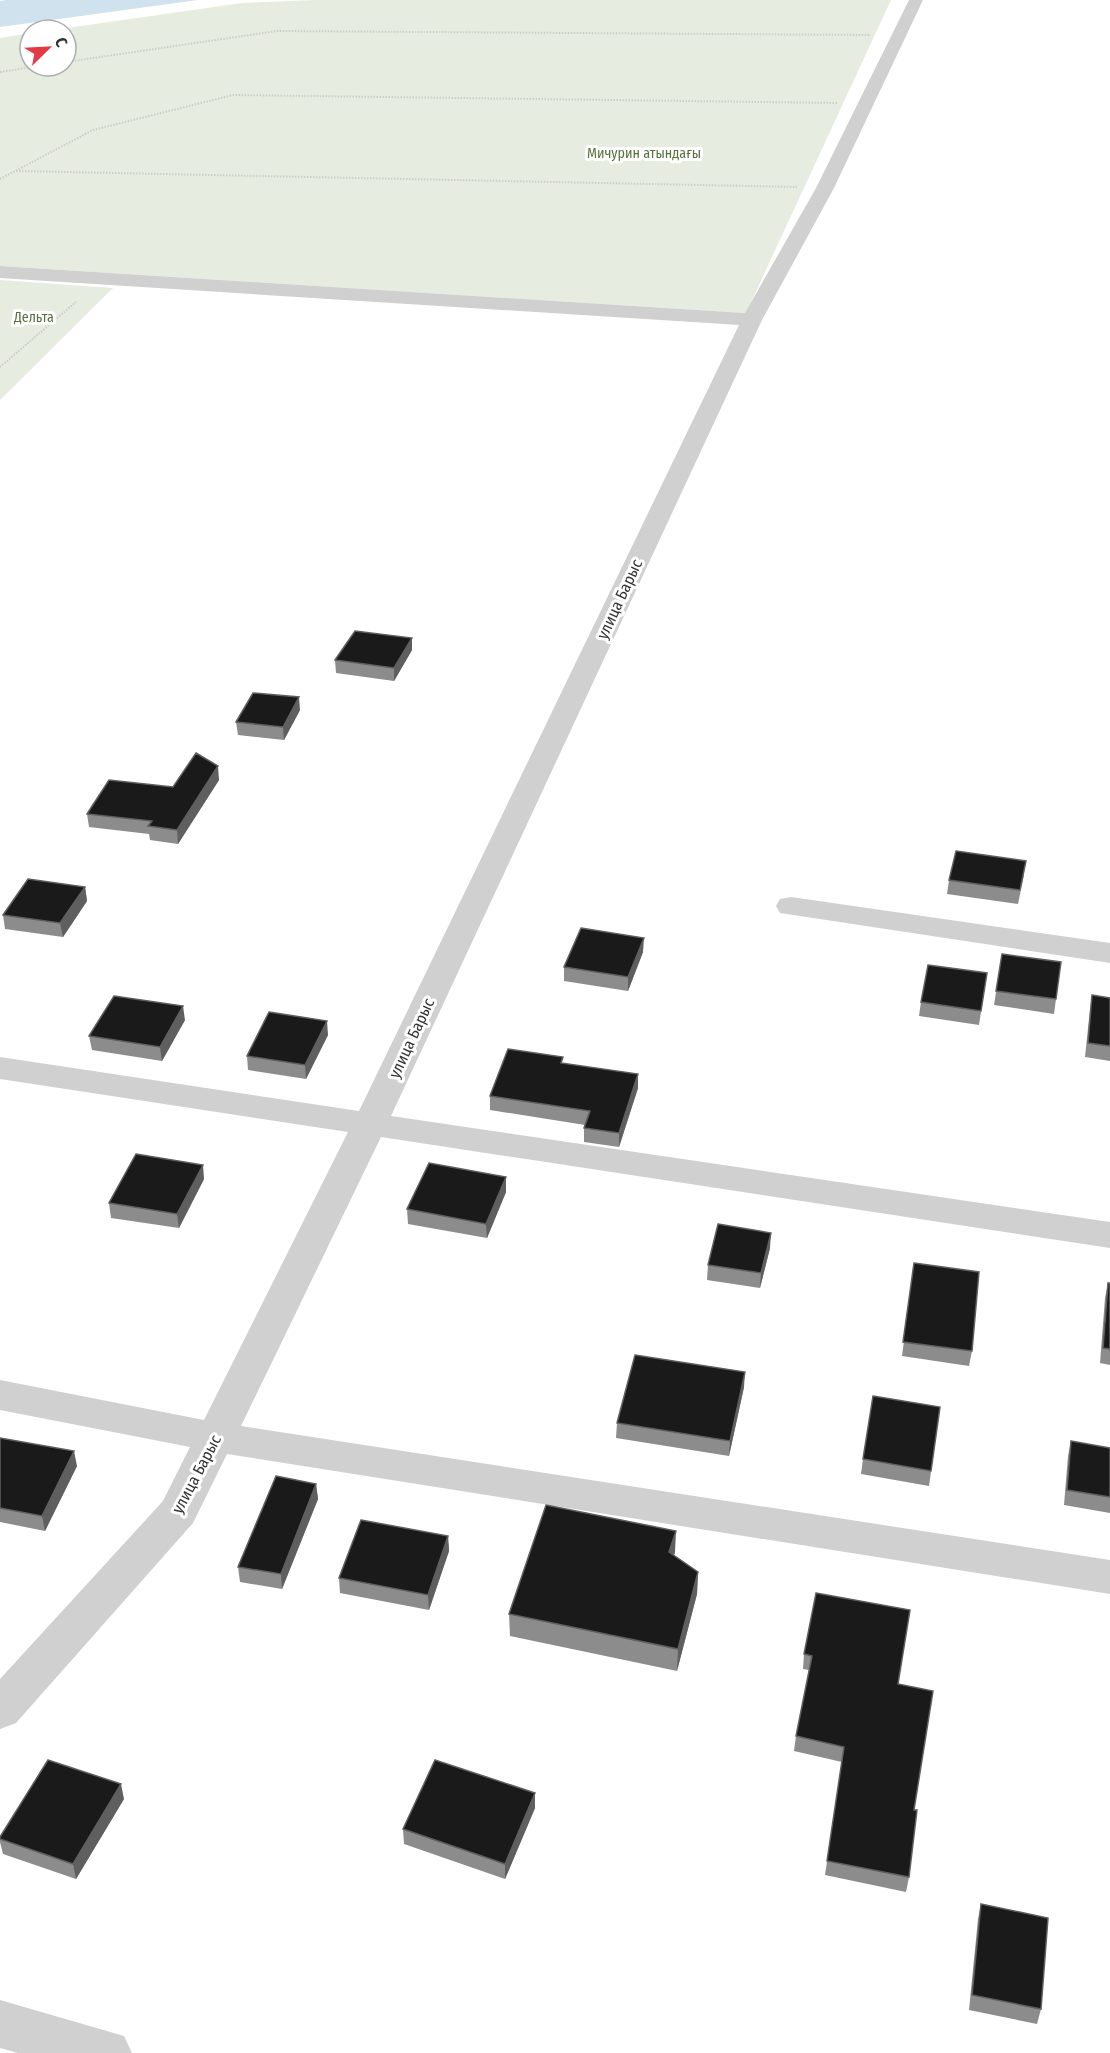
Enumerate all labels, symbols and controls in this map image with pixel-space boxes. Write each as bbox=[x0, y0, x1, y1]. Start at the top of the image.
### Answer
north arrow bbox=[18, 18, 78, 78]
text: С bbox=[51, 34, 72, 50]
park label: Мичурин атындағы bbox=[587, 145, 701, 162]
park label: Дельта bbox=[13, 309, 54, 326]
street label: улица Барыс bbox=[593, 556, 646, 642]
street label: улица Барыс bbox=[385, 995, 438, 1081]
street label: улица Барыс bbox=[168, 1432, 225, 1517]

